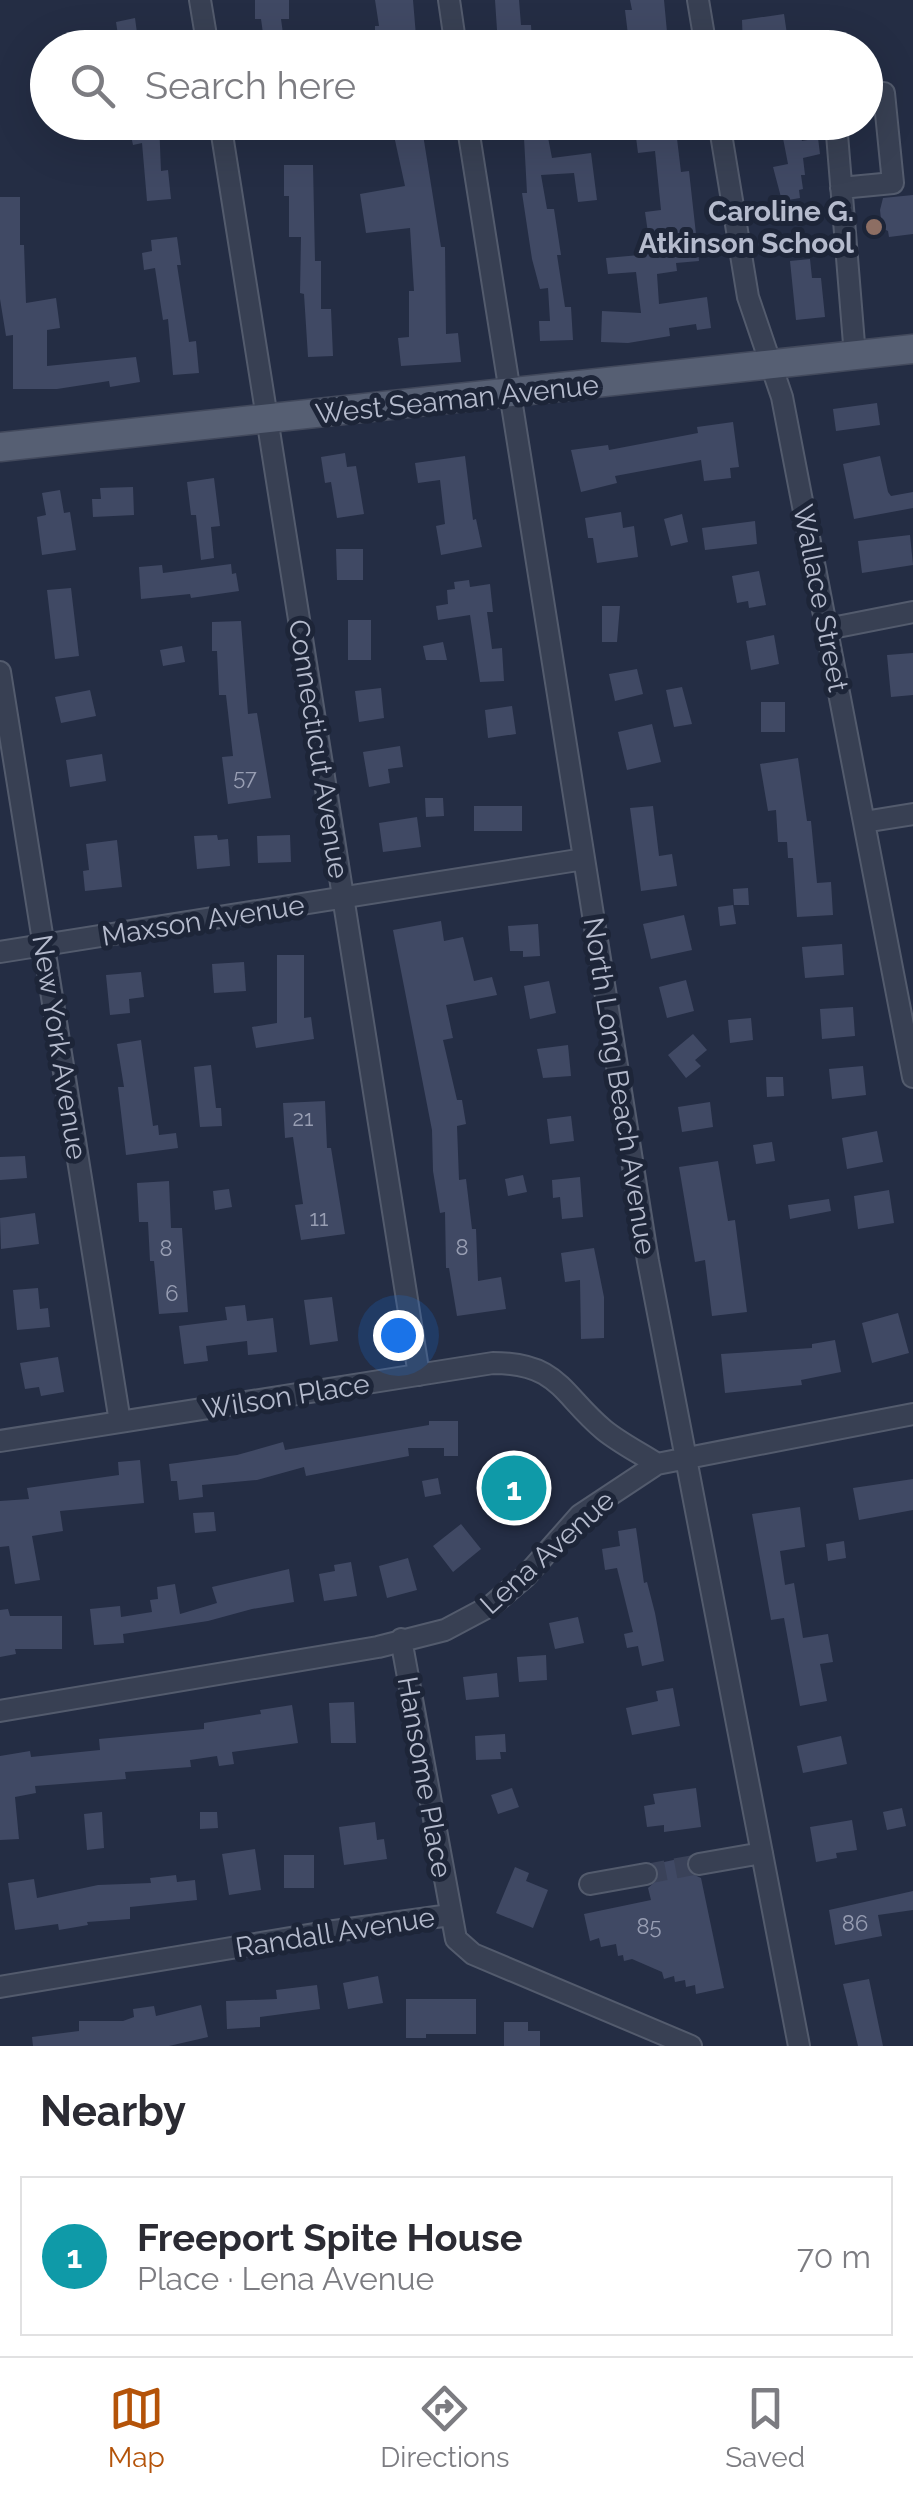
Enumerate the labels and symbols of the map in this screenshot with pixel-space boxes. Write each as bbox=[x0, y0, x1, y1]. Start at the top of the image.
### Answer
place label: Caroline G. Atkinson School bbox=[638, 195, 854, 260]
marker: Caroline G. Atkinson School bbox=[863, 216, 885, 238]
street label: West Seaman Avenue bbox=[314, 368, 600, 431]
street label: Wallace Street bbox=[786, 502, 855, 695]
street label: Connecticut Avenue bbox=[282, 617, 355, 881]
house number: 57 bbox=[233, 764, 257, 790]
street label: Maxson Avenue bbox=[99, 888, 307, 953]
street label: North Long Beach Avenue bbox=[577, 915, 662, 1257]
street label: New York Avenue bbox=[25, 932, 94, 1162]
house number: 21 bbox=[293, 1105, 313, 1131]
house number: 11 bbox=[310, 1205, 328, 1231]
house number: 8 bbox=[455, 1234, 469, 1260]
house number: 8 bbox=[159, 1235, 173, 1261]
house number: 6 bbox=[165, 1280, 179, 1306]
your location bbox=[373, 1310, 424, 1361]
street label: Wilson Place bbox=[200, 1367, 372, 1426]
pin: 1 bbox=[482, 1450, 546, 1526]
street label: Lena Avenue bbox=[474, 1484, 621, 1621]
street label: Hansome Place bbox=[391, 1674, 458, 1880]
street label: Randall Avenue bbox=[233, 1900, 437, 1965]
house number: 86 bbox=[842, 1910, 868, 1936]
house number: 85 bbox=[636, 1913, 662, 1939]

